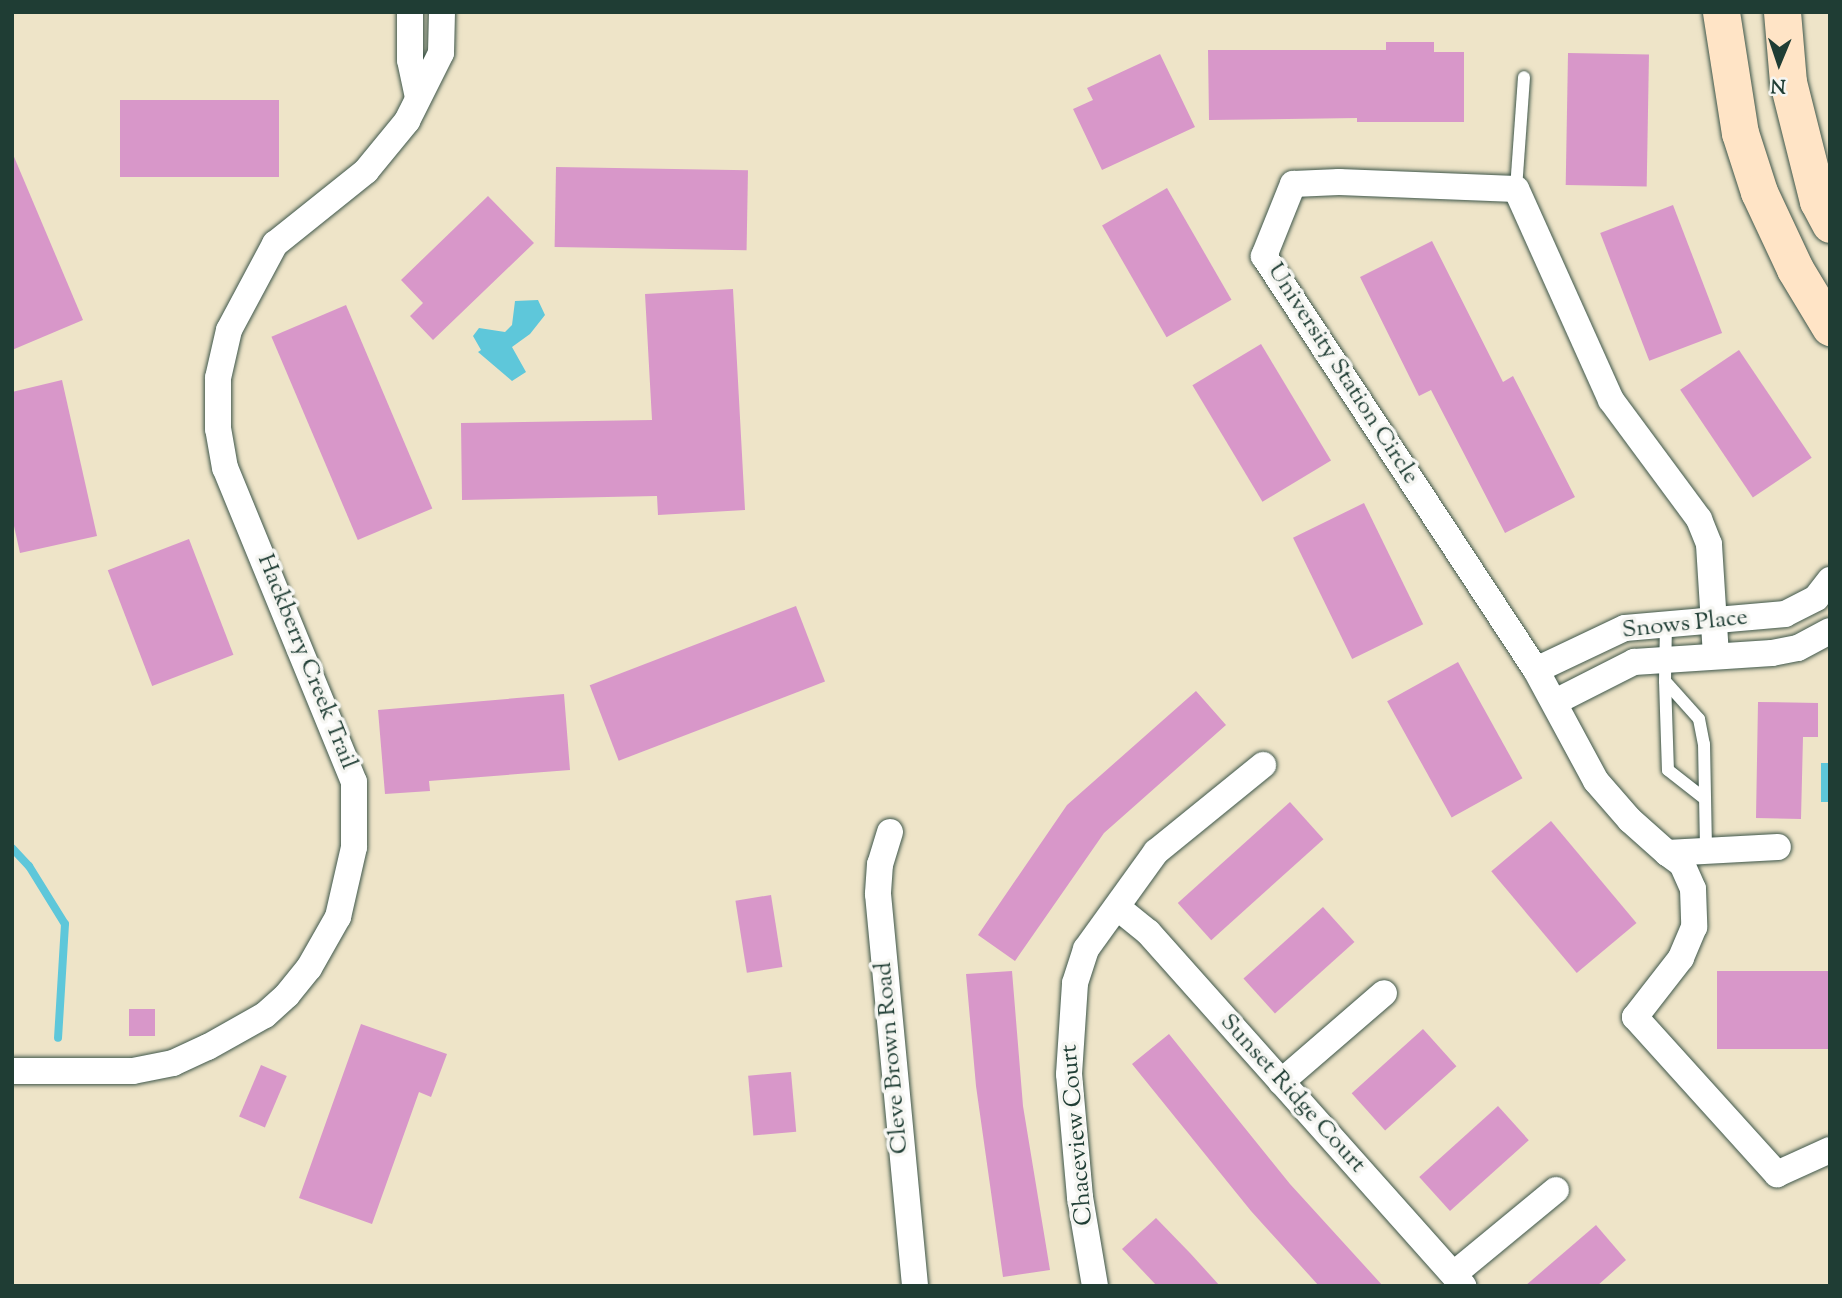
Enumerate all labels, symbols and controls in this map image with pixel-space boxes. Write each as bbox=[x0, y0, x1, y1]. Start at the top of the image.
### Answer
north arrow bbox=[1744, 28, 1814, 98]
text: N bbox=[1770, 71, 1786, 98]
street label: University Station Circle bbox=[1260, 258, 1424, 490]
street label: Hackberry Creek Trail bbox=[250, 550, 362, 774]
street label: Snows Place bbox=[1621, 604, 1749, 646]
street label: Cleve Brown Road bbox=[870, 961, 916, 1155]
street label: Sunset Ridge Court bbox=[1213, 1009, 1371, 1179]
street label: Chaceview Court bbox=[1056, 1043, 1100, 1227]

